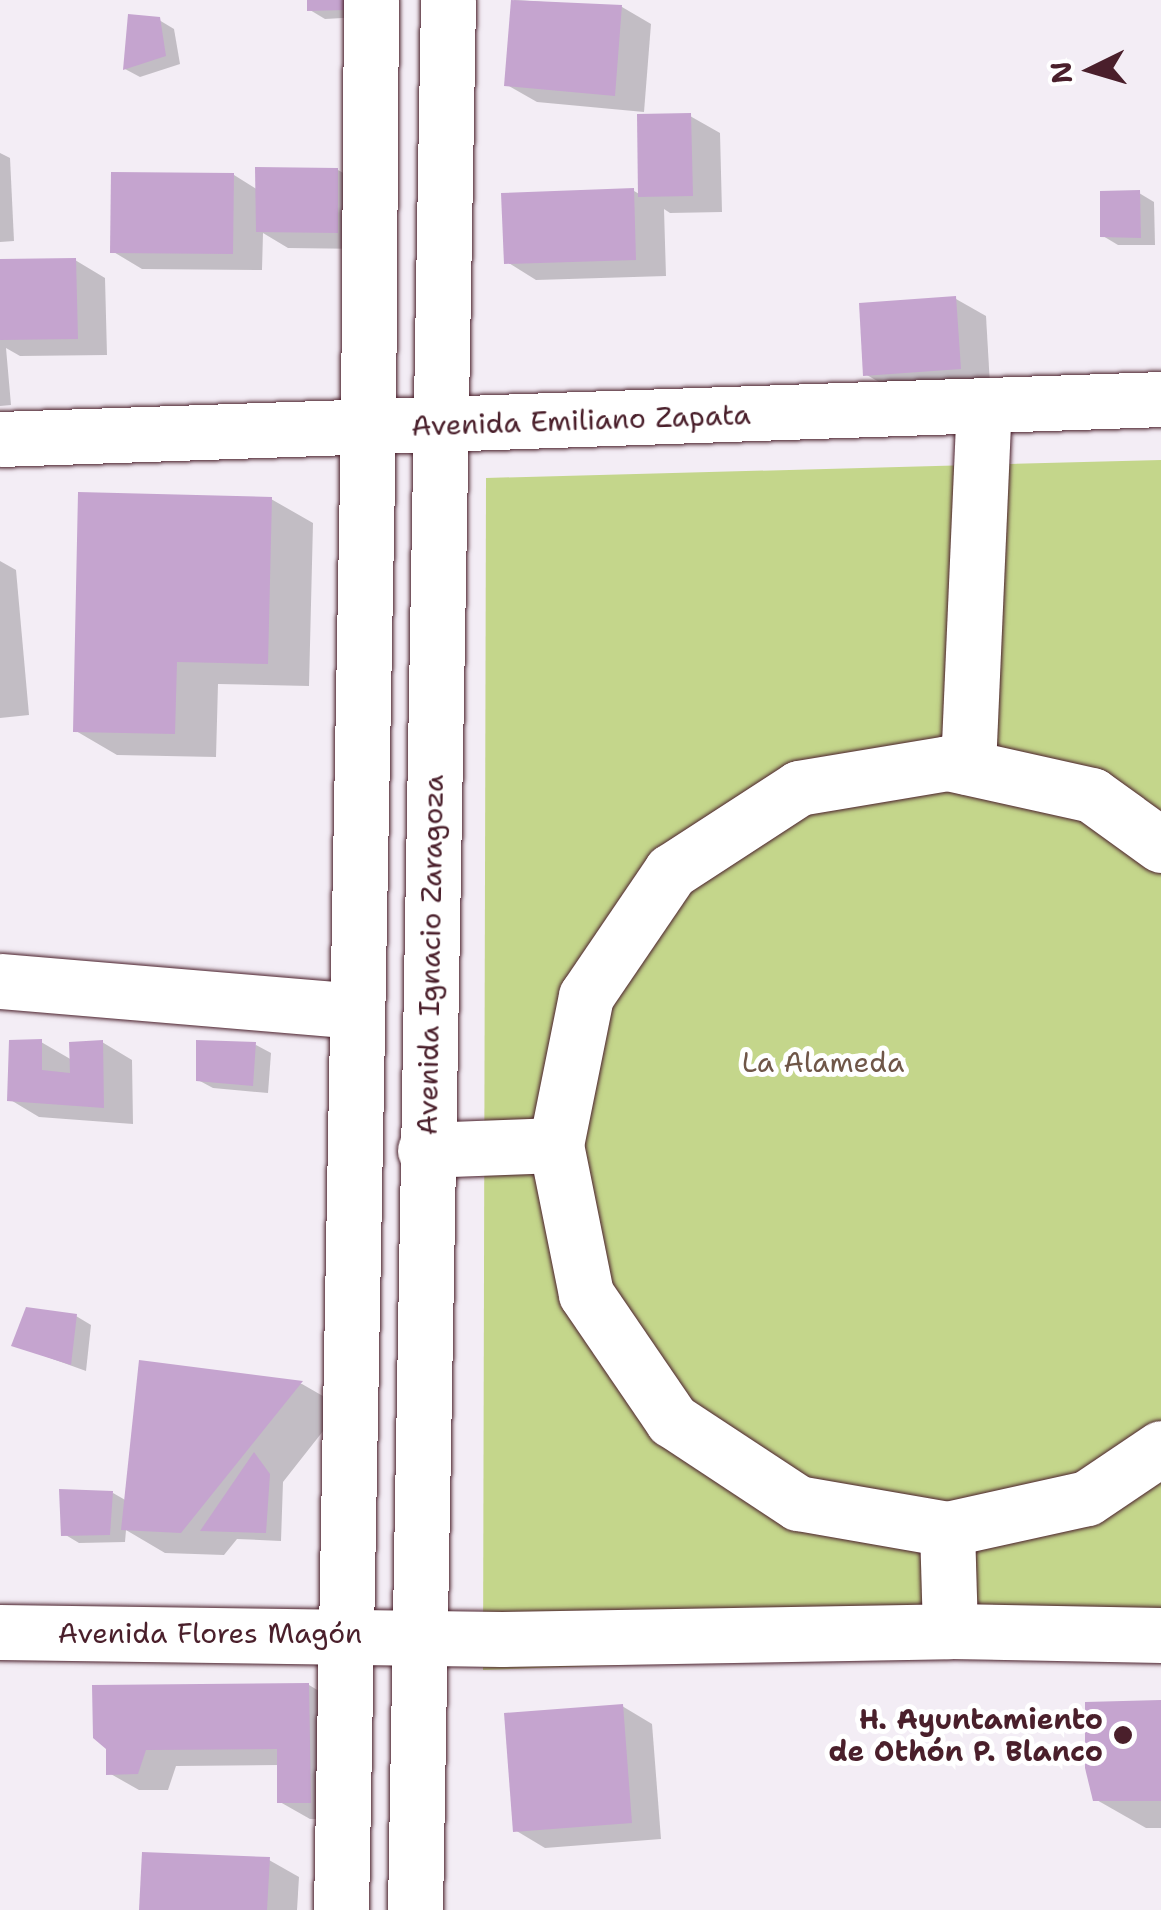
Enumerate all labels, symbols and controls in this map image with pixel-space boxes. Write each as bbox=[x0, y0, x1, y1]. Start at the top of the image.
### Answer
north arrow bbox=[1041, 20, 1141, 120]
text: N bbox=[1041, 60, 1081, 85]
street label: Avenida Emiliano Zapata bbox=[411, 397, 751, 443]
street label: Avenida Ignacio Zaragoza bbox=[410, 774, 450, 1136]
park label: La Alameda bbox=[742, 1045, 904, 1079]
street label: Avenida Flores Magón bbox=[58, 1616, 362, 1650]
place label: H. Ayuntamiento de Othón P. Blanco bbox=[828, 1702, 1103, 1768]
marker: H. Ayuntamiento de Othón P. Blanco bbox=[1112, 1724, 1134, 1746]

